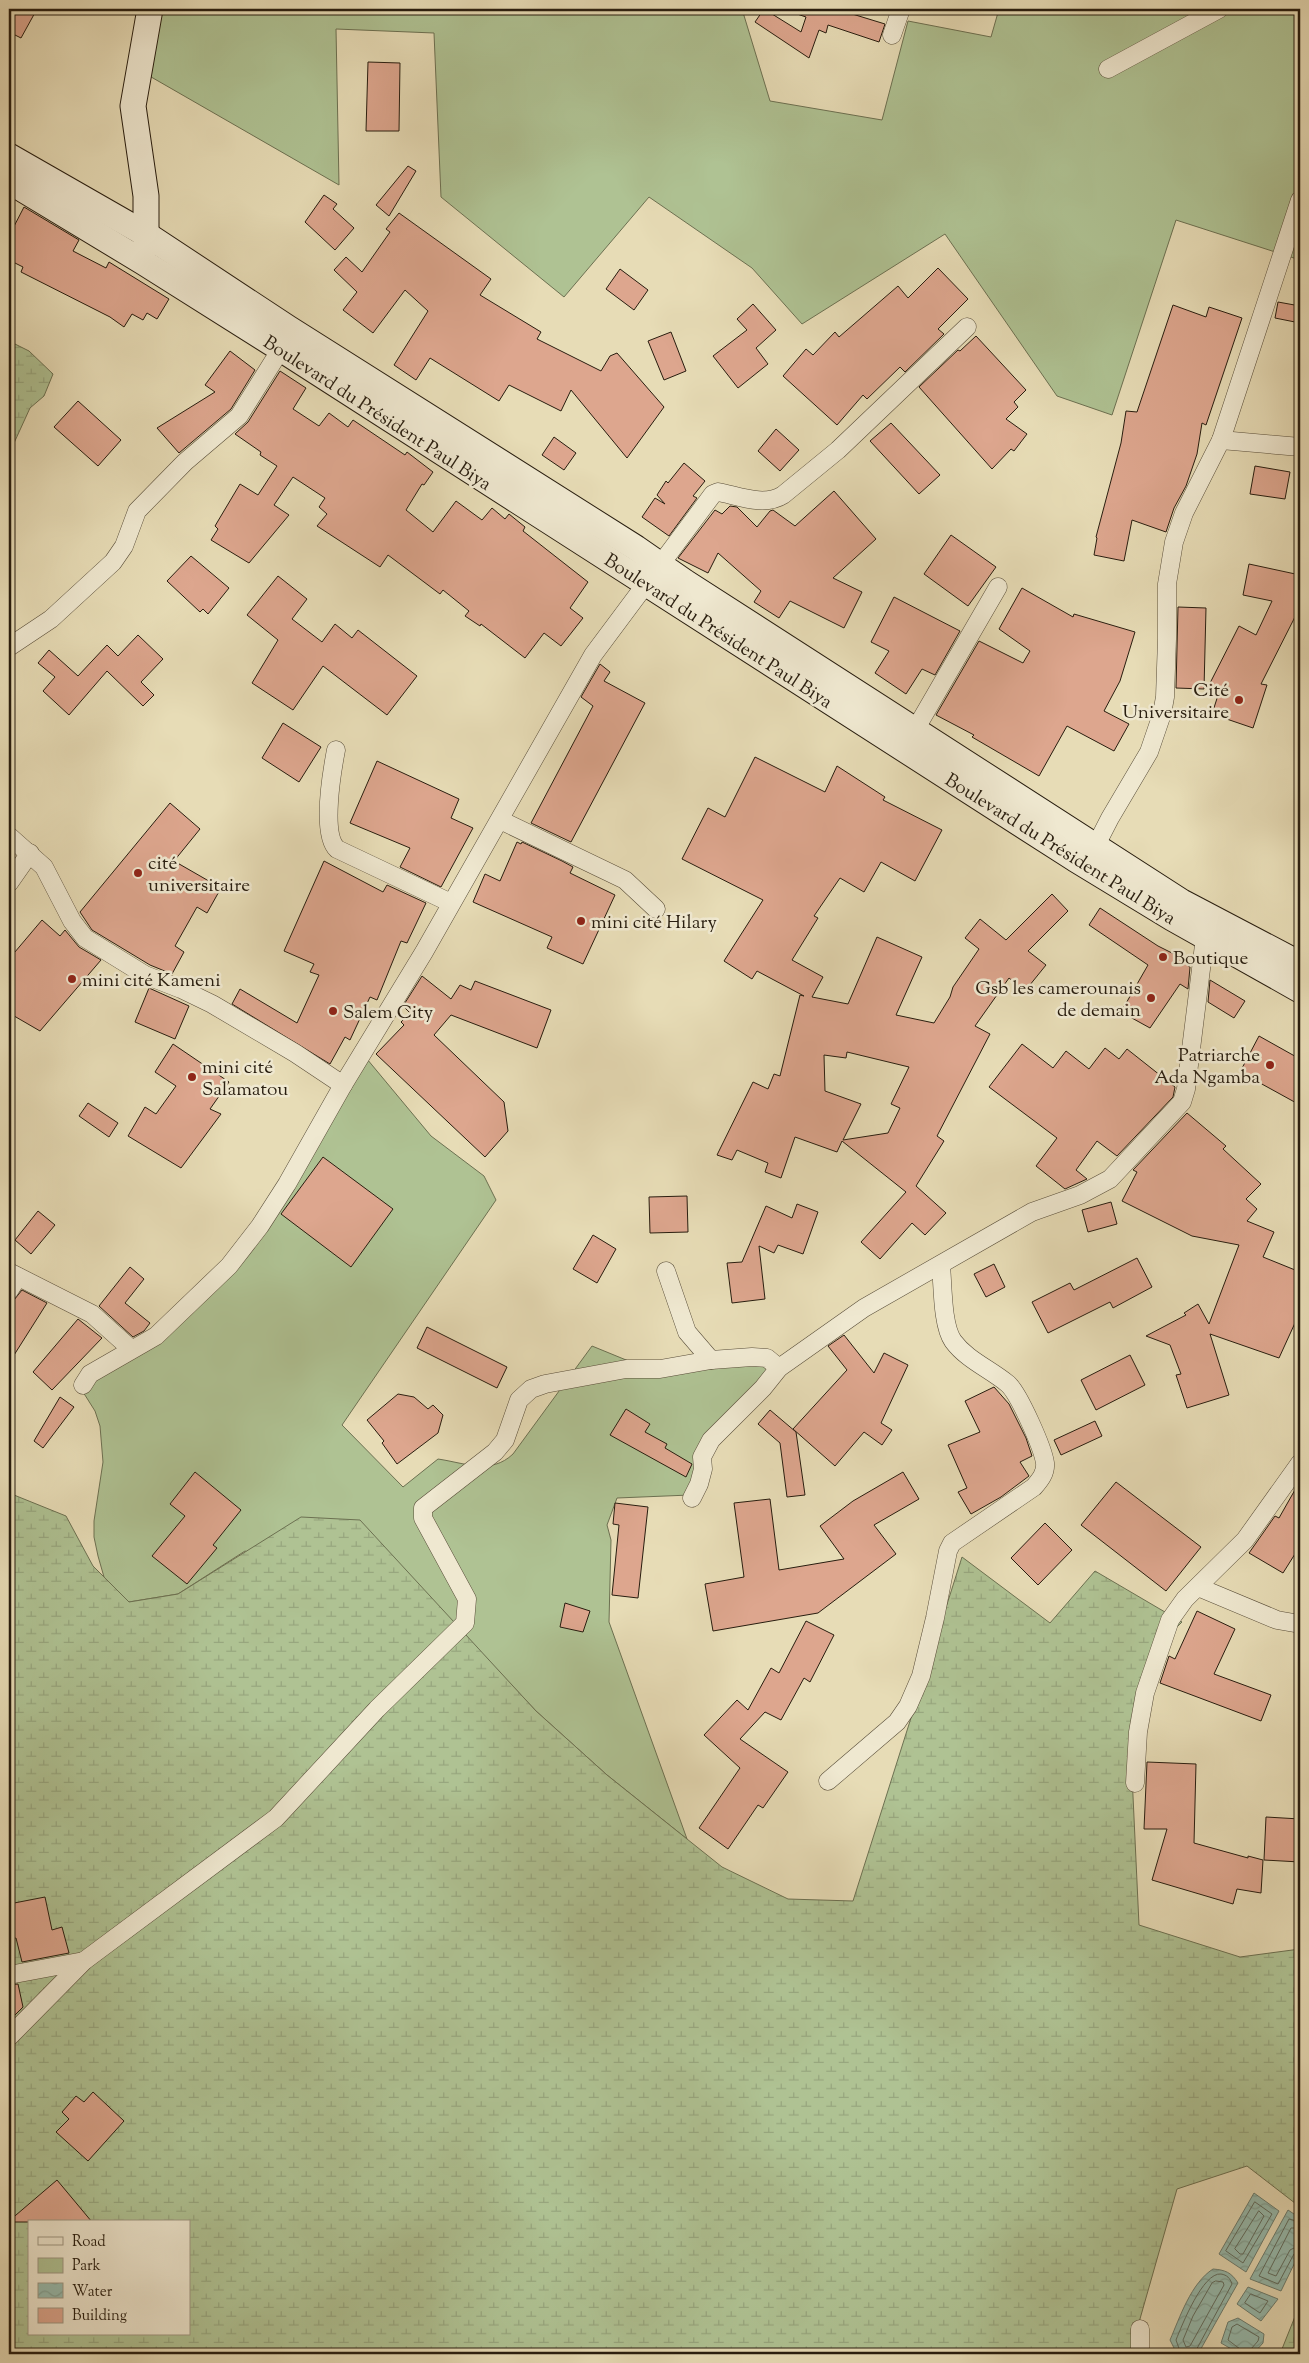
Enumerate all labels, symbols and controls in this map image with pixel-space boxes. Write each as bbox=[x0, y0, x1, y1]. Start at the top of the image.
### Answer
street label: Boulevard du Président Paul Biya bbox=[257, 330, 496, 498]
street label: Boulevard du Président Paul Biya bbox=[598, 548, 837, 716]
place label: Cité Universitaire bbox=[1122, 678, 1229, 727]
marker: Cité Universitaire bbox=[1233, 694, 1245, 706]
street label: Boulevard du Président Paul Biya bbox=[939, 768, 1181, 933]
place label: cité universitaire bbox=[148, 851, 250, 900]
marker: cité universitaire bbox=[132, 867, 144, 879]
place label: mini cité Hilary bbox=[591, 910, 717, 937]
marker: mini cité Hilary bbox=[575, 915, 587, 927]
place label: Boutique bbox=[1173, 946, 1248, 973]
marker: Boutique bbox=[1157, 951, 1169, 963]
place label: mini cité Kameni bbox=[82, 968, 221, 995]
marker: mini cité Kameni bbox=[66, 973, 78, 985]
place label: Gsb les camerounais de demain bbox=[975, 976, 1141, 1025]
marker: Gsb les camerounais de demain bbox=[1145, 992, 1157, 1004]
place label: Salem City bbox=[343, 1000, 434, 1027]
marker: Salem City bbox=[327, 1005, 339, 1017]
place label: Patriarche Ada Ngamba bbox=[1154, 1043, 1260, 1092]
place label: mini cité Salamatou bbox=[202, 1055, 288, 1104]
marker: Patriarche Ada Ngamba bbox=[1264, 1059, 1276, 1071]
marker: mini cité Salamatou bbox=[186, 1071, 198, 1083]
legend bbox=[28, 2220, 190, 2336]
text: Road bbox=[72, 2232, 106, 2253]
text: Park bbox=[72, 2256, 101, 2277]
text: Water bbox=[72, 2282, 113, 2303]
text: Building bbox=[72, 2306, 127, 2327]

